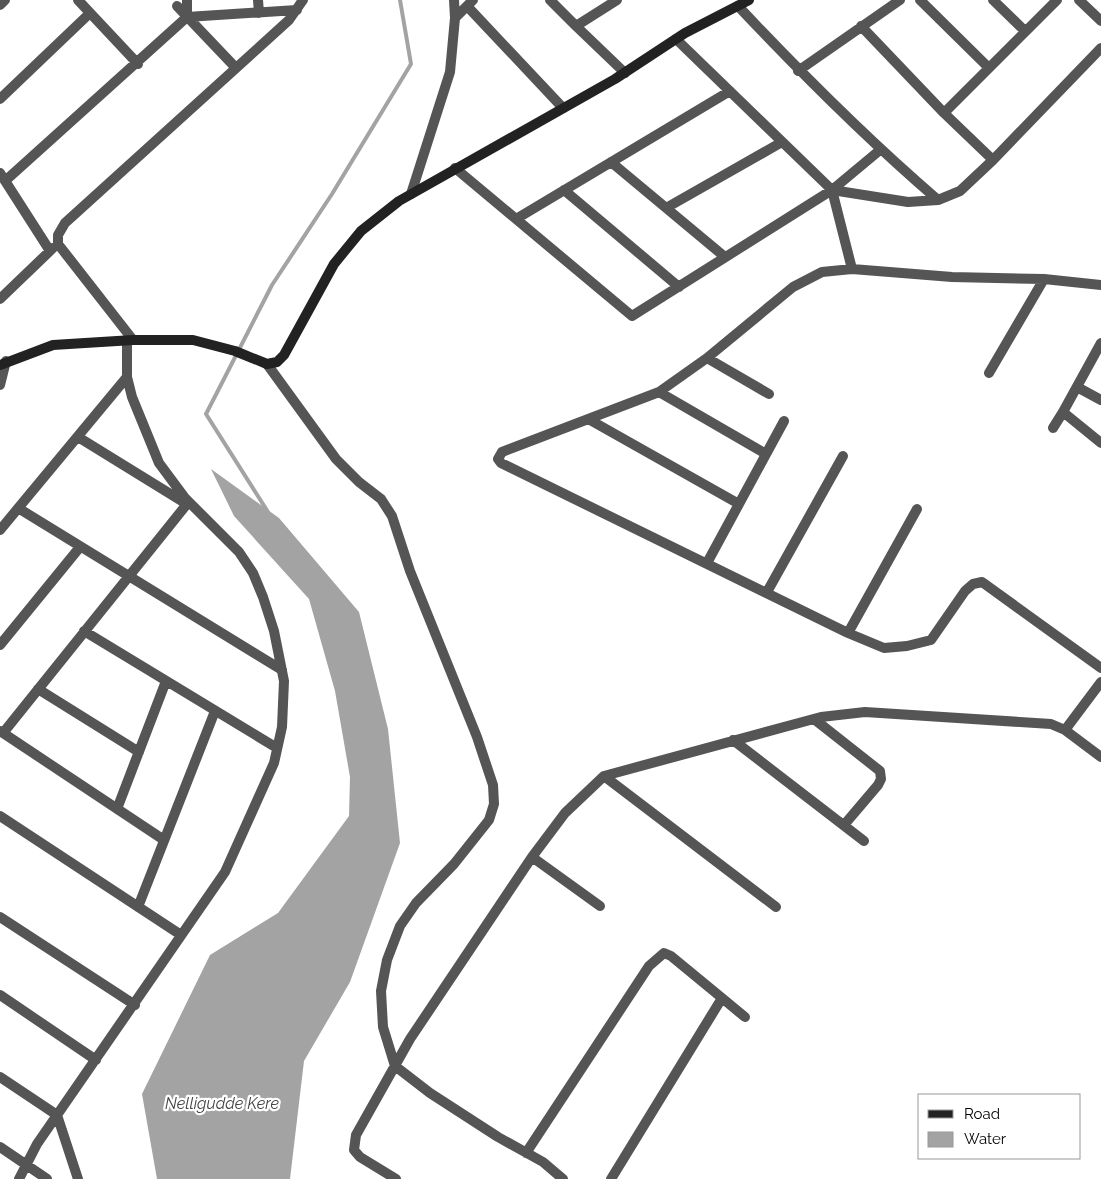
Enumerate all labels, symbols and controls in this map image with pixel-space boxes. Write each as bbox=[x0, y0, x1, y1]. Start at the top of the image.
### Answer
water label: Nelligudde Kere bbox=[165, 1094, 279, 1113]
legend bbox=[918, 1094, 1081, 1159]
text: Road bbox=[964, 1105, 1000, 1123]
text: Water bbox=[964, 1130, 1007, 1148]

